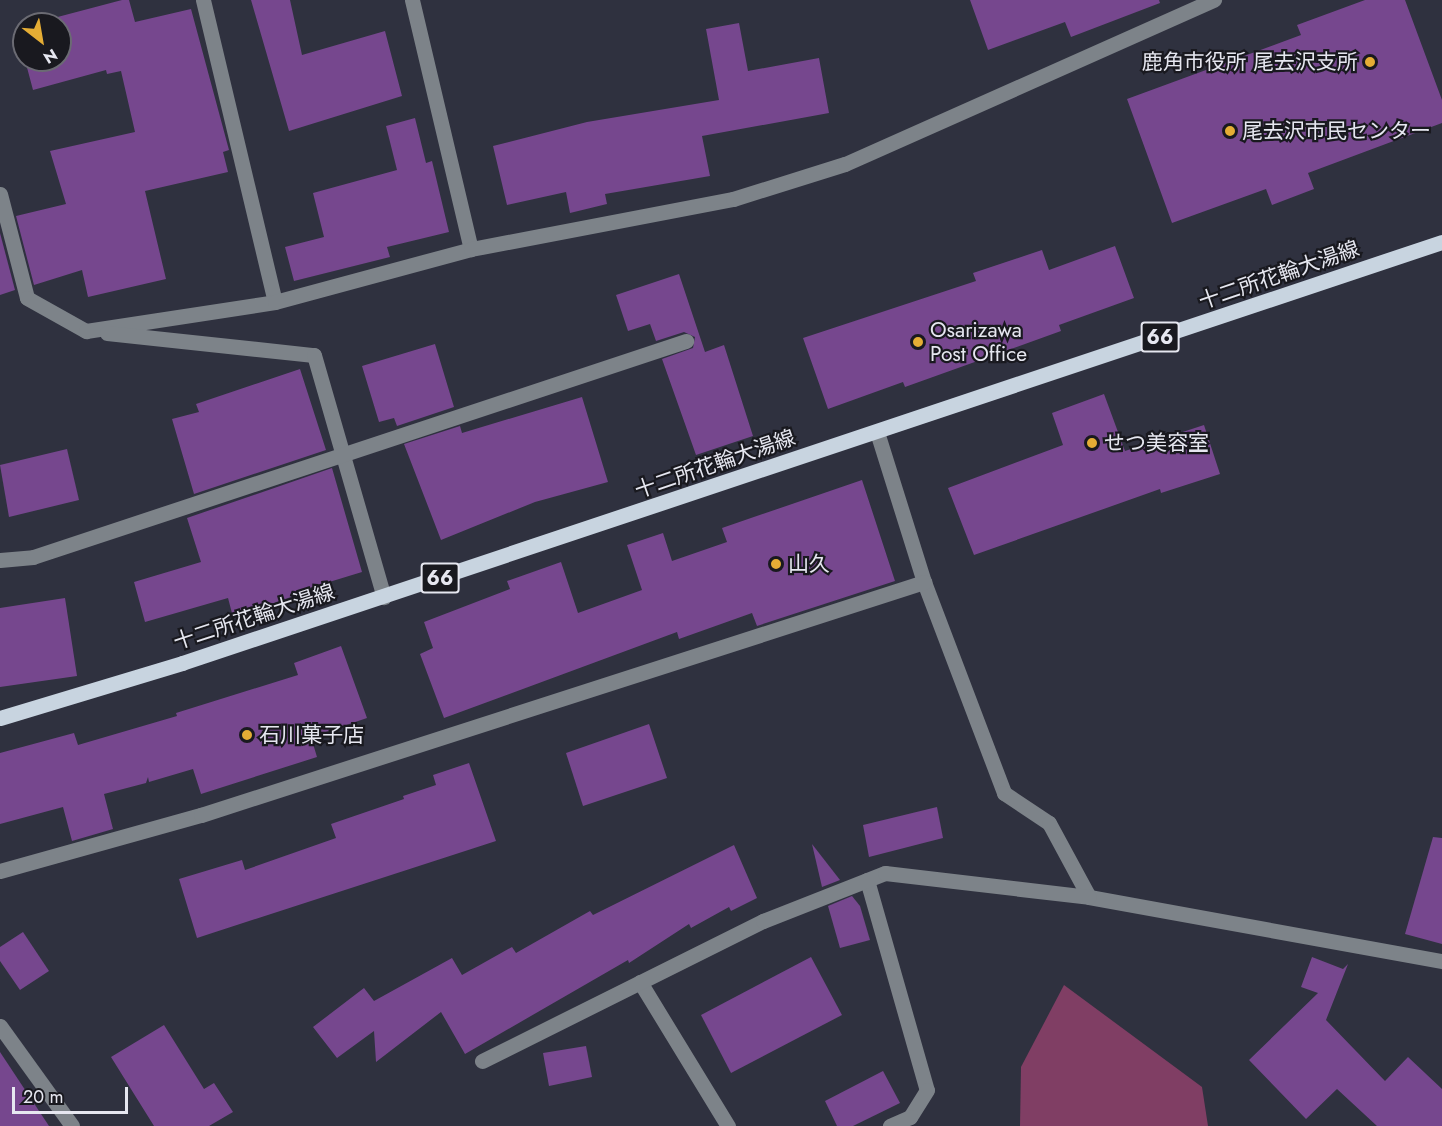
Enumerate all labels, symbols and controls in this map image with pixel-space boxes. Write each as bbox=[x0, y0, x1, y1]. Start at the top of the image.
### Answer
north arrow bbox=[12, 12, 72, 72]
text: N bbox=[39, 43, 62, 69]
place label: 鹿角市役所 尾去沢支所 bbox=[1142, 49, 1358, 75]
marker: 鹿角市役所 尾去沢支所 bbox=[1363, 55, 1377, 69]
place label: 尾去沢市民センター bbox=[1242, 118, 1431, 144]
marker: 尾去沢市民センター bbox=[1223, 124, 1237, 138]
street label: 十二所花輪大湯線 bbox=[1195, 236, 1363, 314]
place label: Osarizawa Post Office bbox=[930, 317, 1027, 367]
road number: 66 bbox=[1140, 320, 1180, 354]
marker: Osarizawa Post Office bbox=[911, 335, 925, 349]
street label: 十二所花輪大湯線 bbox=[631, 425, 799, 503]
place label: せつ美容室 bbox=[1104, 430, 1209, 456]
marker: せつ美容室 bbox=[1085, 436, 1099, 450]
place label: 山久 bbox=[788, 551, 830, 577]
marker: 山久 bbox=[769, 557, 783, 571]
road number: 66 bbox=[420, 561, 460, 595]
street label: 十二所花輪大湯線 bbox=[170, 579, 338, 655]
place label: 石川菓子店 bbox=[259, 722, 364, 748]
marker: 石川菓子店 bbox=[240, 728, 254, 742]
scale bar bbox=[15, 1075, 130, 1113]
text: 20 m bbox=[23, 1084, 63, 1110]

